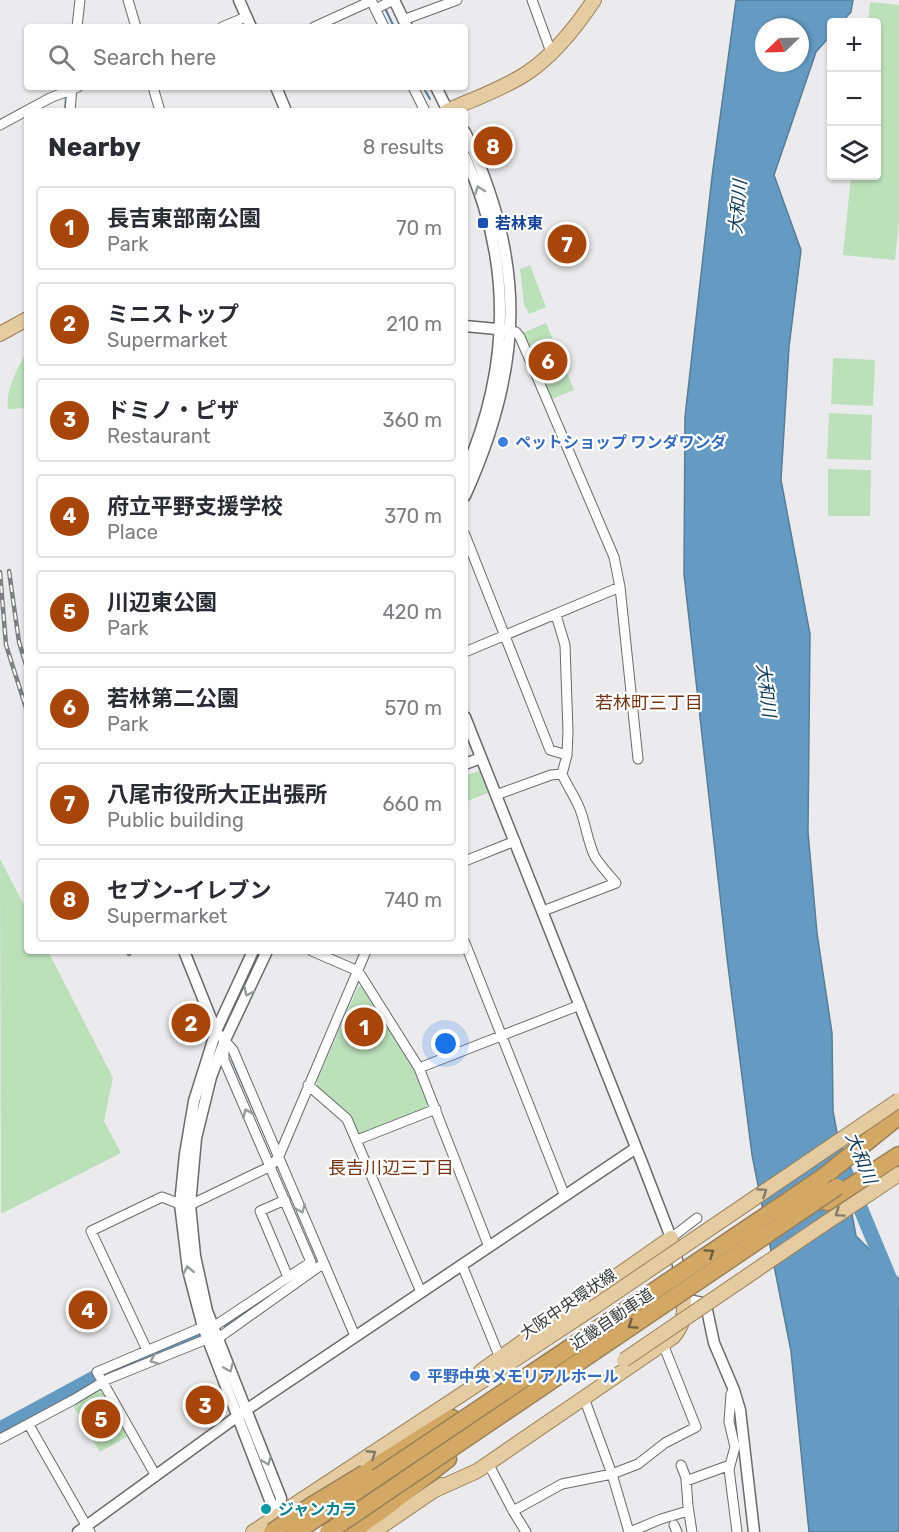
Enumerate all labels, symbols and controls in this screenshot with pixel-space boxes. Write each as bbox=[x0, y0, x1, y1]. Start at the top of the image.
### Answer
north arrow bbox=[755, 18, 809, 72]
map controls bbox=[827, 18, 881, 180]
button: + bbox=[827, 18, 881, 72]
search box bbox=[24, 24, 468, 90]
icon: search bbox=[45, 41, 78, 74]
text: Search here bbox=[93, 44, 216, 71]
button: − bbox=[827, 72, 881, 126]
pin: 8 bbox=[474, 124, 512, 168]
button: layers bbox=[827, 126, 881, 180]
text: Nearby bbox=[48, 132, 141, 163]
text: 8 results bbox=[363, 135, 444, 159]
water label: 大和川 bbox=[725, 177, 751, 235]
one-way arrow bbox=[473, 185, 486, 196]
text: 長吉東部南公園 bbox=[107, 205, 261, 232]
place label: 若林東 bbox=[495, 214, 543, 233]
text: 1 bbox=[65, 216, 74, 240]
text: 70 m bbox=[396, 216, 442, 240]
marker: 若林東 bbox=[476, 216, 490, 230]
pin: 7 bbox=[548, 222, 586, 266]
text: Park bbox=[107, 232, 149, 256]
text: ミニストップ bbox=[107, 301, 239, 328]
text: 2 bbox=[63, 312, 76, 336]
text: 210 m bbox=[386, 312, 442, 336]
text: Supermarket bbox=[107, 328, 227, 352]
pin: 6 bbox=[528, 338, 568, 384]
text: ドミノ・ピザ bbox=[107, 397, 239, 424]
text: 3 bbox=[63, 408, 76, 432]
text: 360 m bbox=[383, 408, 442, 432]
text: Restaurant bbox=[107, 424, 211, 448]
place label: ペットショップ ワンダワンダ bbox=[515, 433, 726, 452]
marker: ペットショップ ワンダワンダ bbox=[496, 435, 510, 449]
text: 府立平野支援学校 bbox=[107, 493, 283, 520]
text: 4 bbox=[63, 504, 76, 528]
text: 370 m bbox=[384, 504, 442, 528]
text: Place bbox=[107, 520, 158, 544]
text: 川辺東公園 bbox=[107, 589, 217, 616]
text: 5 bbox=[63, 600, 76, 624]
text: 420 m bbox=[382, 600, 442, 624]
text: Park bbox=[107, 616, 149, 640]
water label: 大和川 bbox=[752, 662, 780, 720]
text: 若林第二公園 bbox=[107, 685, 239, 712]
district label: 若林町三丁目 bbox=[595, 692, 703, 714]
text: 6 bbox=[63, 696, 76, 720]
text: 570 m bbox=[384, 696, 442, 720]
text: Park bbox=[107, 712, 149, 736]
text: 八尾市役所大正出張所 bbox=[107, 781, 327, 808]
text: 7 bbox=[64, 792, 75, 816]
text: 660 m bbox=[383, 792, 442, 816]
text: Public building bbox=[107, 808, 244, 832]
text: セブン-イレブン bbox=[107, 877, 272, 904]
text: 8 bbox=[63, 888, 76, 912]
text: 740 m bbox=[385, 888, 442, 912]
text: Supermarket bbox=[107, 904, 227, 928]
one-way arrow bbox=[243, 986, 255, 997]
pin: 2 bbox=[172, 1000, 210, 1046]
pin: 1 bbox=[344, 1004, 384, 1050]
your location bbox=[431, 1029, 460, 1058]
one-way arrow bbox=[243, 1108, 255, 1119]
water label: 大和川 bbox=[841, 1129, 882, 1189]
district label: 長吉川辺三丁目 bbox=[328, 1157, 454, 1179]
one-way arrow bbox=[756, 1188, 767, 1199]
one-way arrow bbox=[294, 1203, 306, 1214]
one-way arrow bbox=[835, 1206, 846, 1217]
one-way arrow bbox=[703, 1249, 714, 1260]
one-way arrow bbox=[182, 1265, 195, 1275]
street label: 大阪中央環状線 bbox=[516, 1265, 620, 1343]
street label: 近畿自動車道 bbox=[567, 1284, 657, 1354]
pin: 4 bbox=[68, 1288, 107, 1332]
one-way arrow bbox=[628, 1318, 639, 1329]
one-way arrow bbox=[149, 1353, 160, 1365]
one-way arrow bbox=[222, 1362, 234, 1373]
place label: 平野中央メモリアルホール bbox=[427, 1367, 619, 1386]
marker: 平野中央メモリアルホール bbox=[408, 1369, 422, 1383]
pin: 3 bbox=[186, 1382, 224, 1428]
pin: 5 bbox=[82, 1396, 120, 1442]
one-way arrow bbox=[366, 1450, 377, 1461]
one-way arrow bbox=[260, 1455, 272, 1466]
place label: ジャンカラ bbox=[278, 1500, 357, 1519]
marker: ジャンカラ bbox=[259, 1502, 273, 1516]

